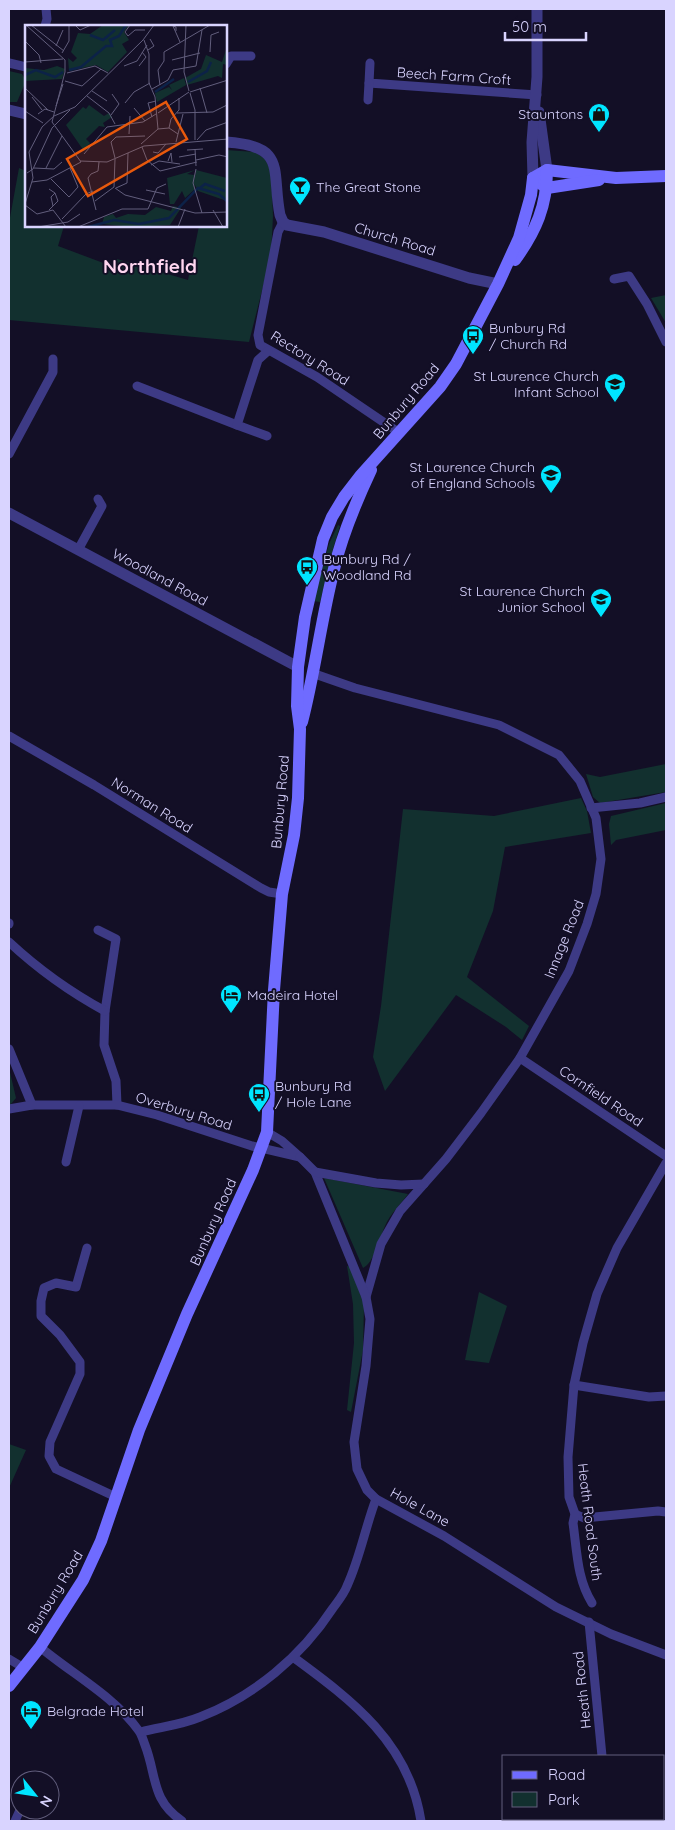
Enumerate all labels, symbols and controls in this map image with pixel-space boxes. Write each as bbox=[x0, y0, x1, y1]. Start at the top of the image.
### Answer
scale bar bbox=[505, 10, 586, 42]
text: 50 m bbox=[512, 17, 547, 36]
inset map bbox=[25, 25, 228, 228]
street label: Beech Farm Croft bbox=[396, 63, 512, 89]
shop icon: Stauntons bbox=[587, 102, 611, 133]
place label: Stauntons bbox=[518, 105, 583, 123]
bar icon: The Great Stone bbox=[288, 175, 312, 206]
place label: The Great Stone bbox=[316, 178, 421, 196]
street label: Church Road bbox=[352, 218, 438, 260]
district label: Northfield bbox=[103, 254, 197, 278]
place label: Bunbury Rd / Church Rd bbox=[489, 319, 567, 353]
bus stop icon: Bunbury Rd / Church Rd bbox=[461, 324, 485, 355]
street label: Rectory Road bbox=[267, 327, 353, 389]
street label: Bunbury Road bbox=[369, 359, 443, 443]
place label: St Laurence Church Infant School bbox=[473, 367, 599, 401]
school or university icon: St Laurence Church Infant School bbox=[603, 372, 627, 403]
place label: St Laurence Church of England Schools bbox=[409, 458, 535, 492]
school or university icon: St Laurence Church of England Schools bbox=[539, 463, 563, 494]
street label: Woodland Road bbox=[109, 544, 211, 610]
place label: Bunbury Rd / Woodland Rd bbox=[323, 550, 412, 584]
bus stop icon: Bunbury Rd / Woodland Rd bbox=[295, 555, 319, 586]
place label: St Laurence Church Junior School bbox=[459, 582, 585, 616]
school or university icon: St Laurence Church Junior School bbox=[589, 587, 613, 618]
street label: Bunbury Road bbox=[267, 755, 293, 849]
street label: Norman Road bbox=[108, 773, 196, 837]
street label: Innage Road bbox=[540, 897, 588, 981]
hotel icon: Madeira Hotel bbox=[219, 983, 243, 1014]
place label: Madeira Hotel bbox=[247, 986, 338, 1004]
street label: Cornfield Road bbox=[556, 1061, 646, 1131]
place label: Bunbury Rd / Hole Lane bbox=[275, 1077, 352, 1111]
bus stop icon: Bunbury Rd / Hole Lane bbox=[247, 1082, 271, 1113]
street label: Overbury Road bbox=[134, 1088, 234, 1134]
street label: Bunbury Road bbox=[186, 1176, 240, 1268]
street label: Heath Road South bbox=[574, 1462, 606, 1582]
street label: Hole Lane bbox=[387, 1483, 453, 1531]
street label: Bunbury Road bbox=[23, 1547, 87, 1637]
street label: Heath Road bbox=[569, 1650, 595, 1730]
hotel icon: Belgrade Hotel bbox=[19, 1699, 43, 1730]
place label: Belgrade Hotel bbox=[47, 1702, 144, 1720]
legend bbox=[502, 1755, 665, 1820]
text: Road bbox=[548, 1765, 585, 1784]
north arrow bbox=[10, 1770, 60, 1820]
text: Park bbox=[548, 1790, 580, 1809]
text: N bbox=[36, 1793, 57, 1810]

